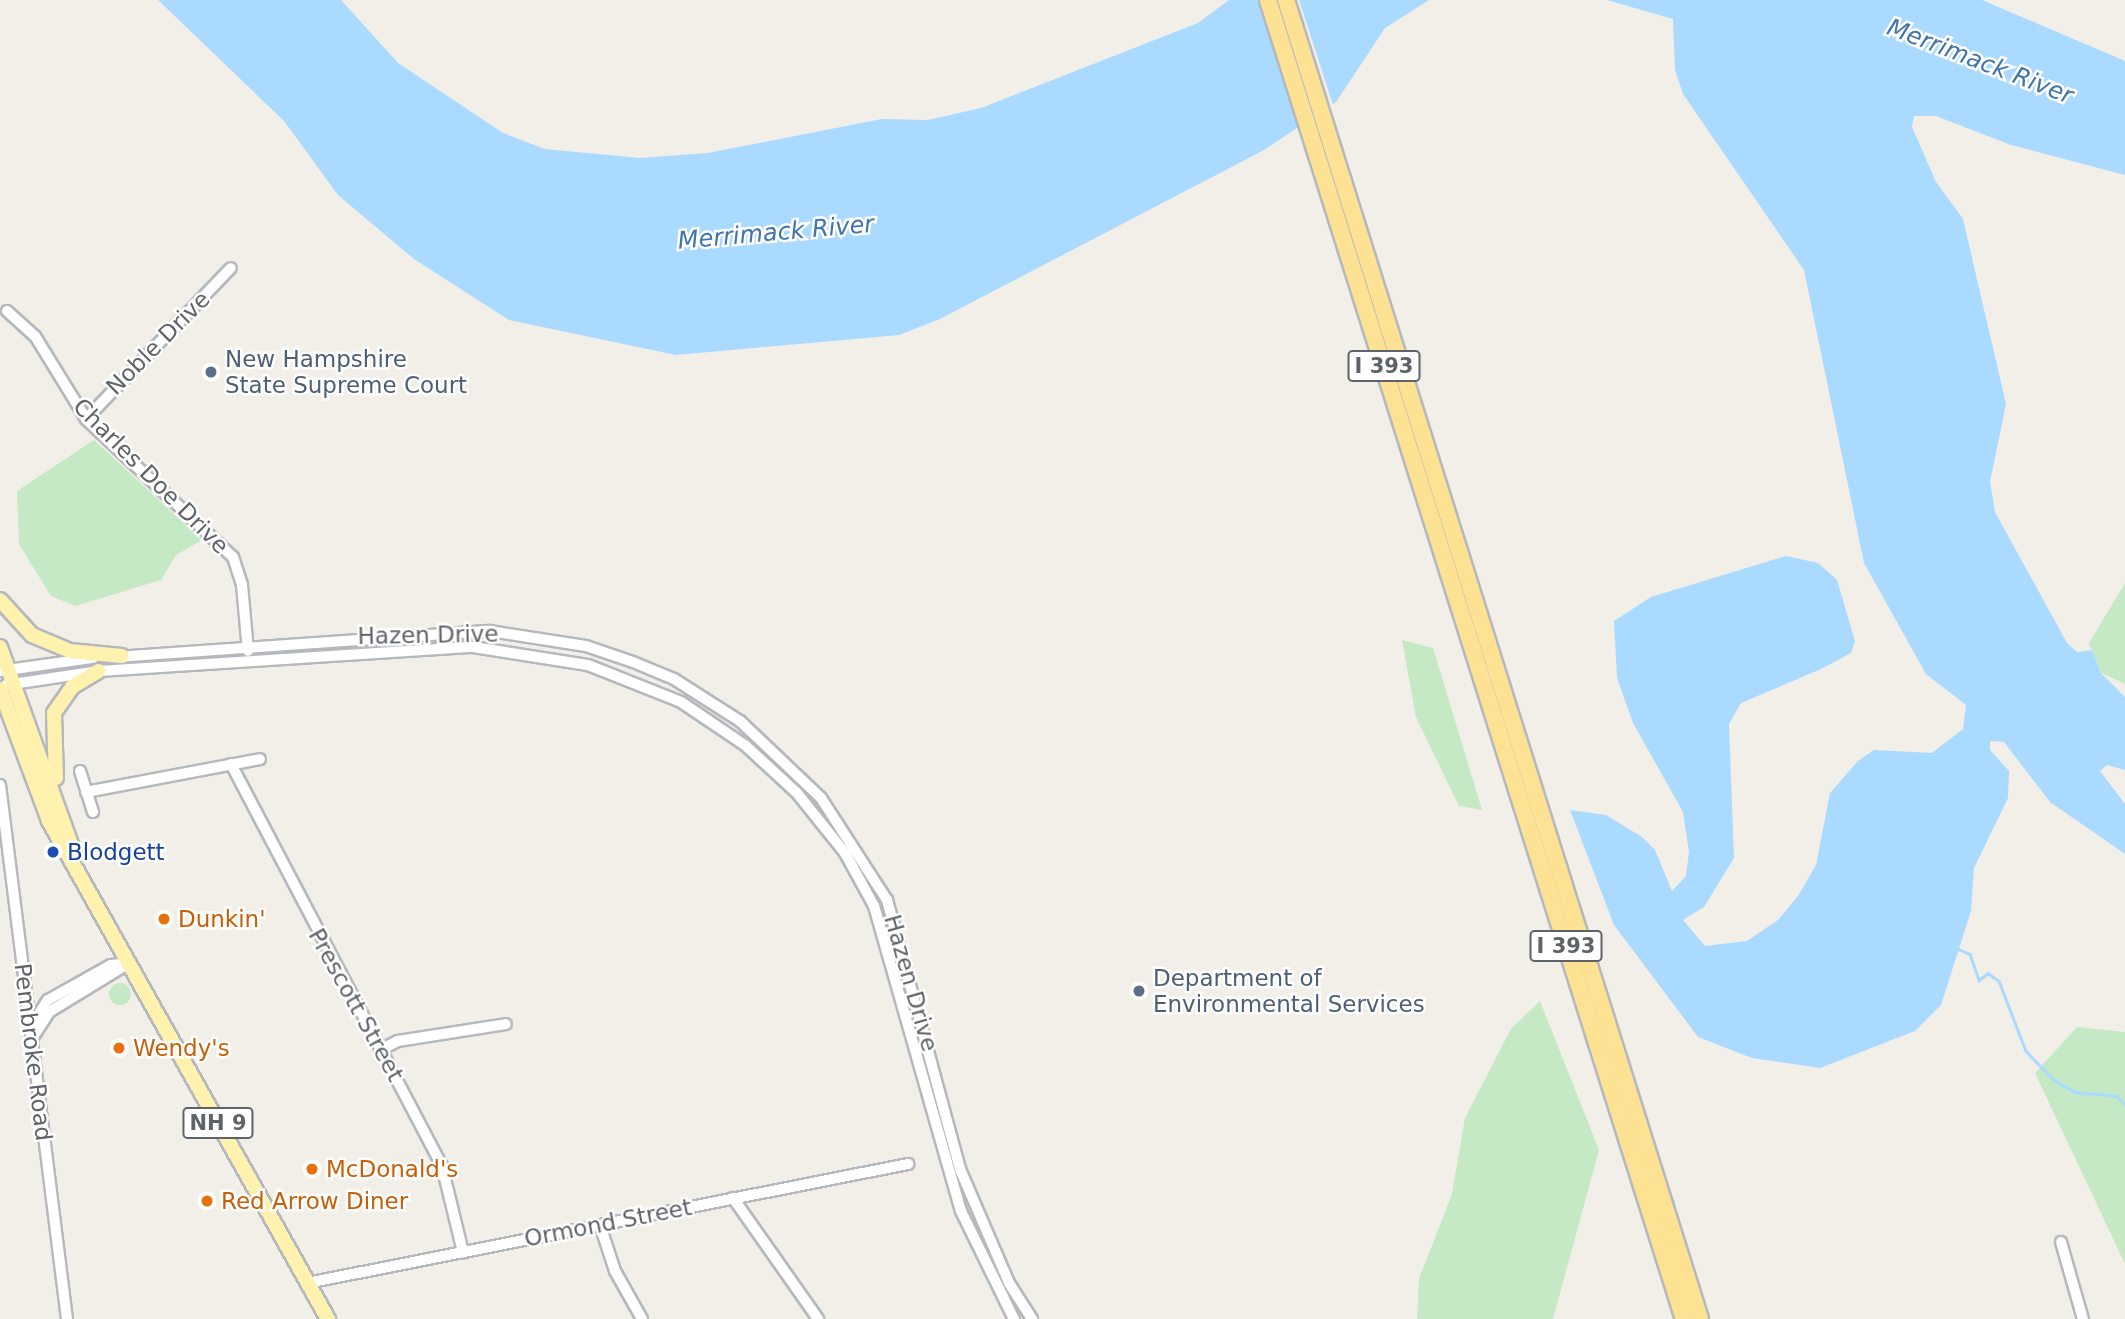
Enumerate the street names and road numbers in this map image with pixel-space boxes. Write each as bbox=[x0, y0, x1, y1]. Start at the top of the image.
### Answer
street label: Noble Drive bbox=[100, 285, 216, 401]
road number: I 393 bbox=[1347, 348, 1421, 384]
street label: Charles Doe Drive bbox=[67, 392, 235, 560]
street label: Hazen Drive bbox=[357, 620, 499, 650]
street label: Hazen Drive bbox=[878, 912, 944, 1054]
street label: Prescott Street bbox=[303, 924, 409, 1086]
road number: I 393 bbox=[1529, 928, 1603, 964]
street label: Pembroke Road bbox=[8, 962, 58, 1142]
road number: NH 9 bbox=[181, 1106, 255, 1140]
street label: Ormond Street bbox=[522, 1193, 694, 1253]

